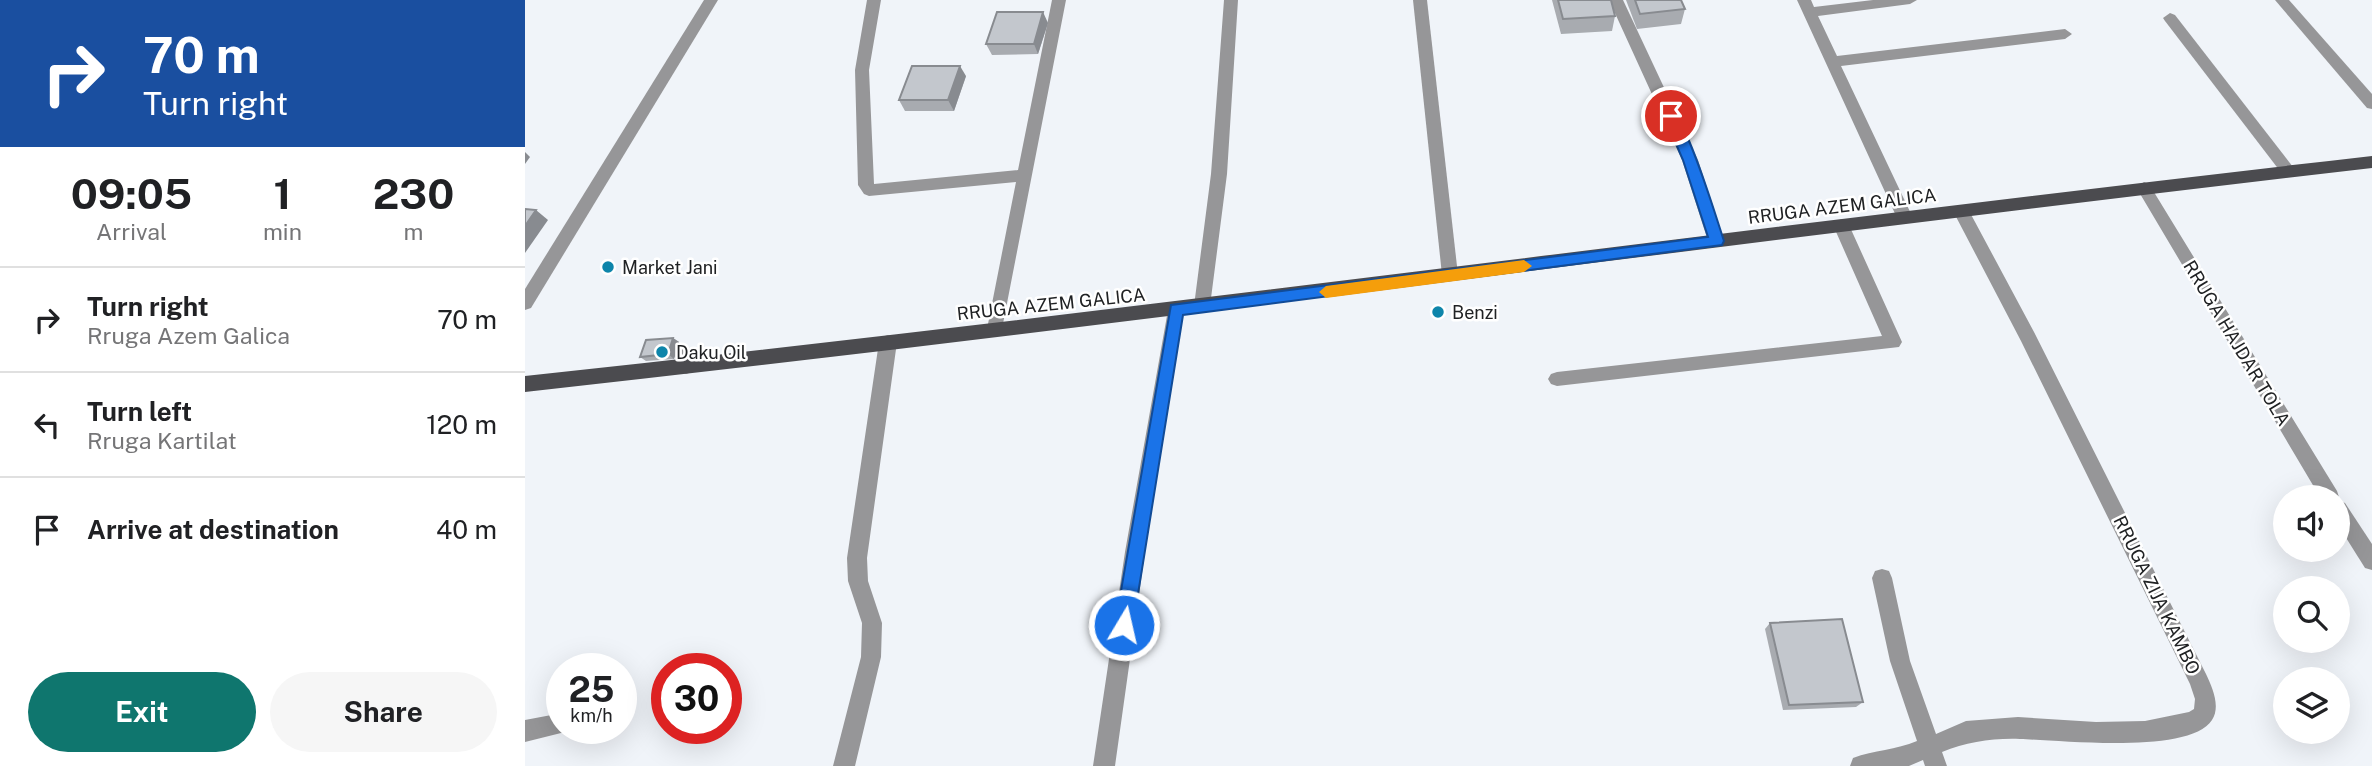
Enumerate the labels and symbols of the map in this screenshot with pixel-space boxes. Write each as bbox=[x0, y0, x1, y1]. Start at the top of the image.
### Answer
pin bbox=[1641, 86, 1701, 146]
street label: RRUGA AZEM GALICA bbox=[1747, 184, 1938, 228]
street label: RRUGA HAJDAR TOLA bbox=[2179, 256, 2295, 430]
place label: Market Jani bbox=[622, 257, 718, 278]
marker: Market Jani bbox=[600, 259, 616, 275]
street label: RRUGA AZEM GALICA bbox=[956, 284, 1147, 324]
place label: Benzi bbox=[1452, 302, 1498, 323]
marker: Benzi bbox=[1430, 304, 1446, 320]
place label: Daku Oil bbox=[676, 342, 746, 363]
marker: Daku Oil bbox=[654, 344, 670, 360]
street label: RRUGA ZIJA KAMBO bbox=[2110, 512, 2204, 678]
position arrow bbox=[1087, 588, 1161, 662]
speed limit sign: 30 bbox=[651, 653, 742, 744]

